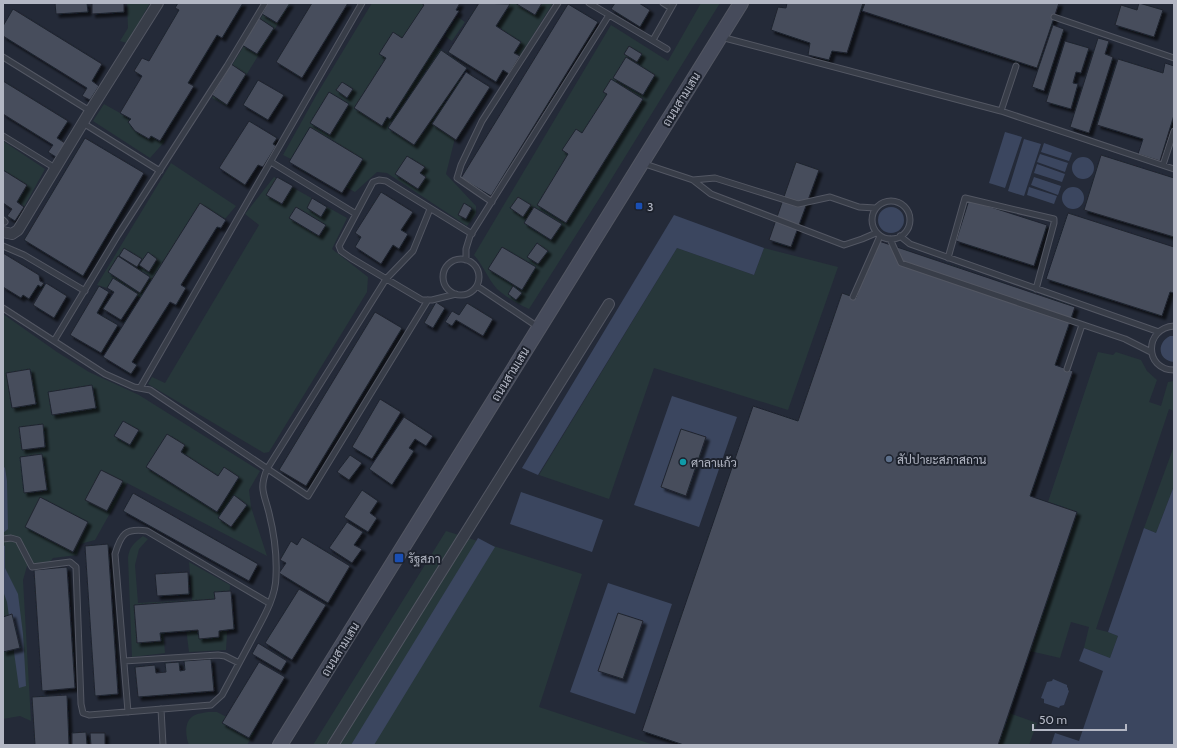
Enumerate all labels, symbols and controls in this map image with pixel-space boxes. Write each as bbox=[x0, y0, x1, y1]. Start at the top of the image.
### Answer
street label: ถนนสามเสน bbox=[659, 69, 704, 129]
place label: 3 bbox=[647, 199, 654, 214]
marker: 3 bbox=[634, 201, 644, 211]
street label: ถนนสามเสน bbox=[488, 344, 533, 404]
place label: สัปปายะสภาสถาน bbox=[897, 452, 987, 467]
marker: สัปปายะสภาสถาน bbox=[884, 454, 894, 464]
place label: ศาลาแก้ว bbox=[691, 455, 737, 470]
marker: ศาลาแก้ว bbox=[678, 457, 688, 467]
place label: รัฐสภา bbox=[408, 551, 440, 567]
marker: รัฐสภา bbox=[393, 552, 405, 564]
street label: ถนนสามเสน bbox=[318, 619, 363, 679]
scale bar bbox=[1033, 706, 1126, 732]
text: 50 m bbox=[1039, 712, 1067, 727]

